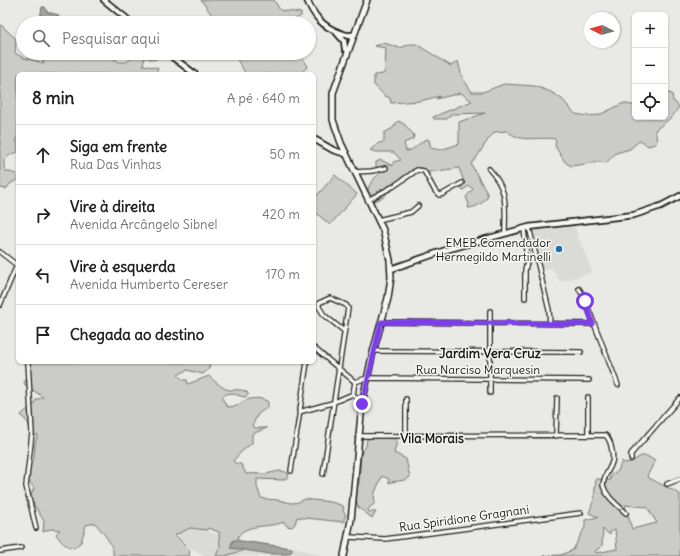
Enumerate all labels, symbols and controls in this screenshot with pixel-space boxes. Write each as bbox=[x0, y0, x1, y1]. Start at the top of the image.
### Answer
north arrow bbox=[584, 12, 620, 48]
map controls bbox=[632, 12, 668, 120]
button: + bbox=[632, 12, 668, 48]
search box bbox=[16, 16, 316, 60]
icon: search bbox=[30, 27, 52, 49]
text: Pesquisar aqui bbox=[62, 29, 160, 48]
button: − bbox=[632, 48, 668, 84]
button: locate bbox=[632, 84, 668, 120]
text: 8 min bbox=[32, 87, 74, 109]
text: A pé · 640 m bbox=[227, 90, 300, 107]
text: Siga em frente bbox=[70, 137, 167, 156]
icon: ahead bbox=[32, 144, 54, 166]
text: 50 m bbox=[269, 146, 300, 163]
text: Rua Das Vinhas bbox=[70, 156, 161, 173]
text: Vire à direita bbox=[70, 197, 155, 216]
icon: right bbox=[32, 204, 54, 226]
text: 420 m bbox=[262, 206, 300, 223]
text: Avenida Arcângelo Sibnel bbox=[70, 216, 218, 233]
place label: EMEB Comendador Hermegildo Martinelli bbox=[436, 235, 551, 264]
marker: EMEB Comendador Hermegildo Martinelli bbox=[554, 244, 564, 254]
text: Vire à esquerda bbox=[70, 257, 176, 276]
icon: left bbox=[32, 264, 54, 286]
text: 170 m bbox=[265, 266, 300, 283]
text: Avenida Humberto Cereser bbox=[70, 276, 228, 293]
route start bbox=[576, 292, 594, 310]
icon: arrive bbox=[32, 324, 54, 346]
text: Chegada ao destino bbox=[70, 325, 204, 344]
district label: Jardim Vera Cruz bbox=[439, 345, 542, 362]
street label: Rua Narciso Marquesin bbox=[416, 362, 540, 377]
route end bbox=[353, 395, 371, 413]
district label: Vila Morais bbox=[400, 430, 464, 447]
street label: Rua Spiridione Gragnani bbox=[398, 501, 530, 535]

